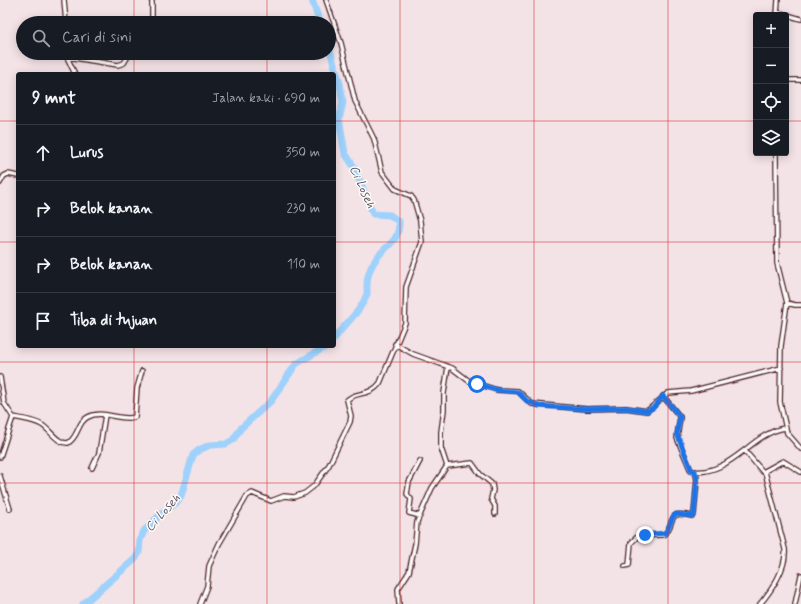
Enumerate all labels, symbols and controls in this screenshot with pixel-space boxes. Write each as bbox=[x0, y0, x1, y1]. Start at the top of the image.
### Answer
map controls bbox=[753, 12, 789, 156]
button: + bbox=[753, 12, 789, 48]
search box bbox=[16, 16, 336, 60]
icon: search bbox=[30, 27, 52, 49]
text: Cari di sini bbox=[62, 28, 132, 48]
button: − bbox=[753, 48, 789, 84]
button: locate bbox=[753, 84, 789, 120]
text: 9 mnt bbox=[32, 87, 76, 109]
text: Jalan kaki · 690 m bbox=[212, 90, 320, 107]
button: layers bbox=[753, 120, 789, 156]
icon: ahead bbox=[32, 142, 54, 164]
text: Lurus bbox=[70, 143, 103, 163]
text: 350 m bbox=[286, 144, 320, 161]
water label: Ci Loseh bbox=[345, 163, 379, 211]
icon: right bbox=[32, 198, 54, 220]
text: Belok kanan bbox=[70, 199, 153, 219]
text: 230 m bbox=[286, 200, 320, 217]
icon: right bbox=[32, 254, 54, 276]
text: Belok kanan bbox=[70, 255, 153, 275]
text: 110 m bbox=[287, 256, 320, 273]
icon: arrive bbox=[32, 310, 54, 332]
text: Tiba di tujuan bbox=[70, 311, 157, 331]
route start bbox=[468, 375, 486, 393]
water label: Ci Loseh bbox=[141, 490, 185, 536]
route end bbox=[636, 526, 654, 544]

